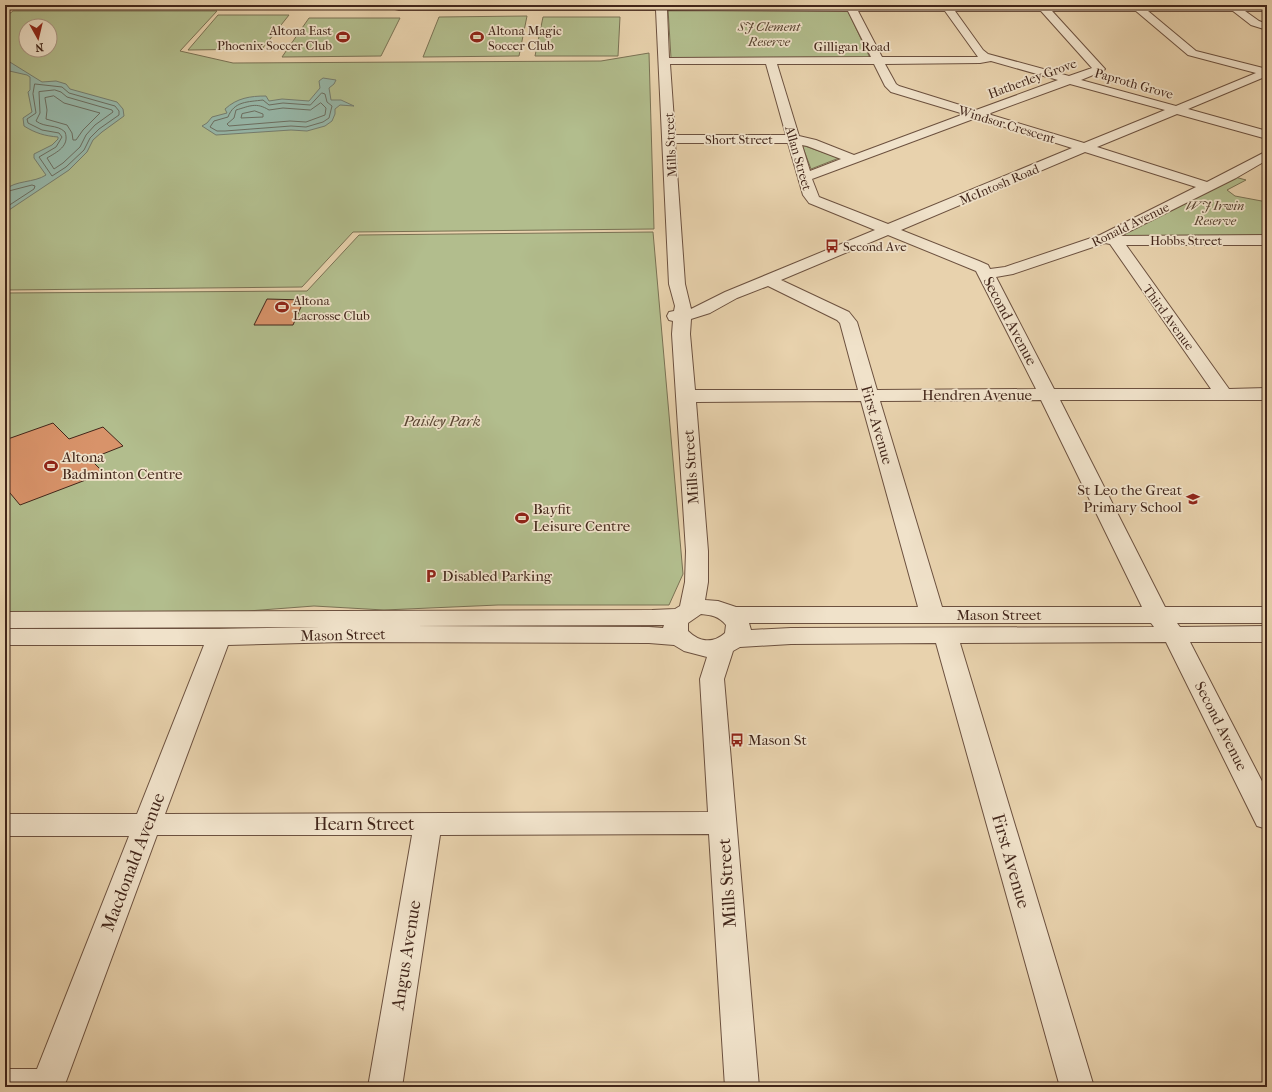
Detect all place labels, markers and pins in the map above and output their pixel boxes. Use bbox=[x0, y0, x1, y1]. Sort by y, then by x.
place label: Altona East Phoenix Soccer Club bbox=[217, 23, 332, 53]
place label: Altona Magic Soccer Club bbox=[487, 23, 562, 53]
sports icon: Altona East Phoenix Soccer Club bbox=[335, 29, 351, 45]
sports icon: Altona Magic Soccer Club bbox=[469, 29, 485, 45]
bus stop icon: Second Ave bbox=[824, 238, 840, 254]
place label: Second Ave bbox=[843, 239, 907, 254]
place label: Altona Lacrosse Club bbox=[292, 293, 370, 323]
sports icon: Altona Lacrosse Club bbox=[274, 299, 290, 315]
place label: Altona Badminton Centre bbox=[61, 448, 183, 483]
sports icon: Altona Badminton Centre bbox=[43, 458, 59, 474]
place label: St Leo the Great Primary School bbox=[1077, 481, 1183, 516]
school or university icon: St Leo the Great Primary School bbox=[1185, 491, 1201, 507]
place label: Bayfit Leisure Centre bbox=[533, 500, 631, 535]
sports icon: Bayfit Leisure Centre bbox=[514, 510, 530, 526]
place label: Disabled Parking bbox=[442, 567, 553, 585]
parking icon: Disabled Parking bbox=[423, 568, 439, 584]
place label: Mason St bbox=[748, 731, 807, 749]
bus stop icon: Mason St bbox=[729, 732, 745, 748]

